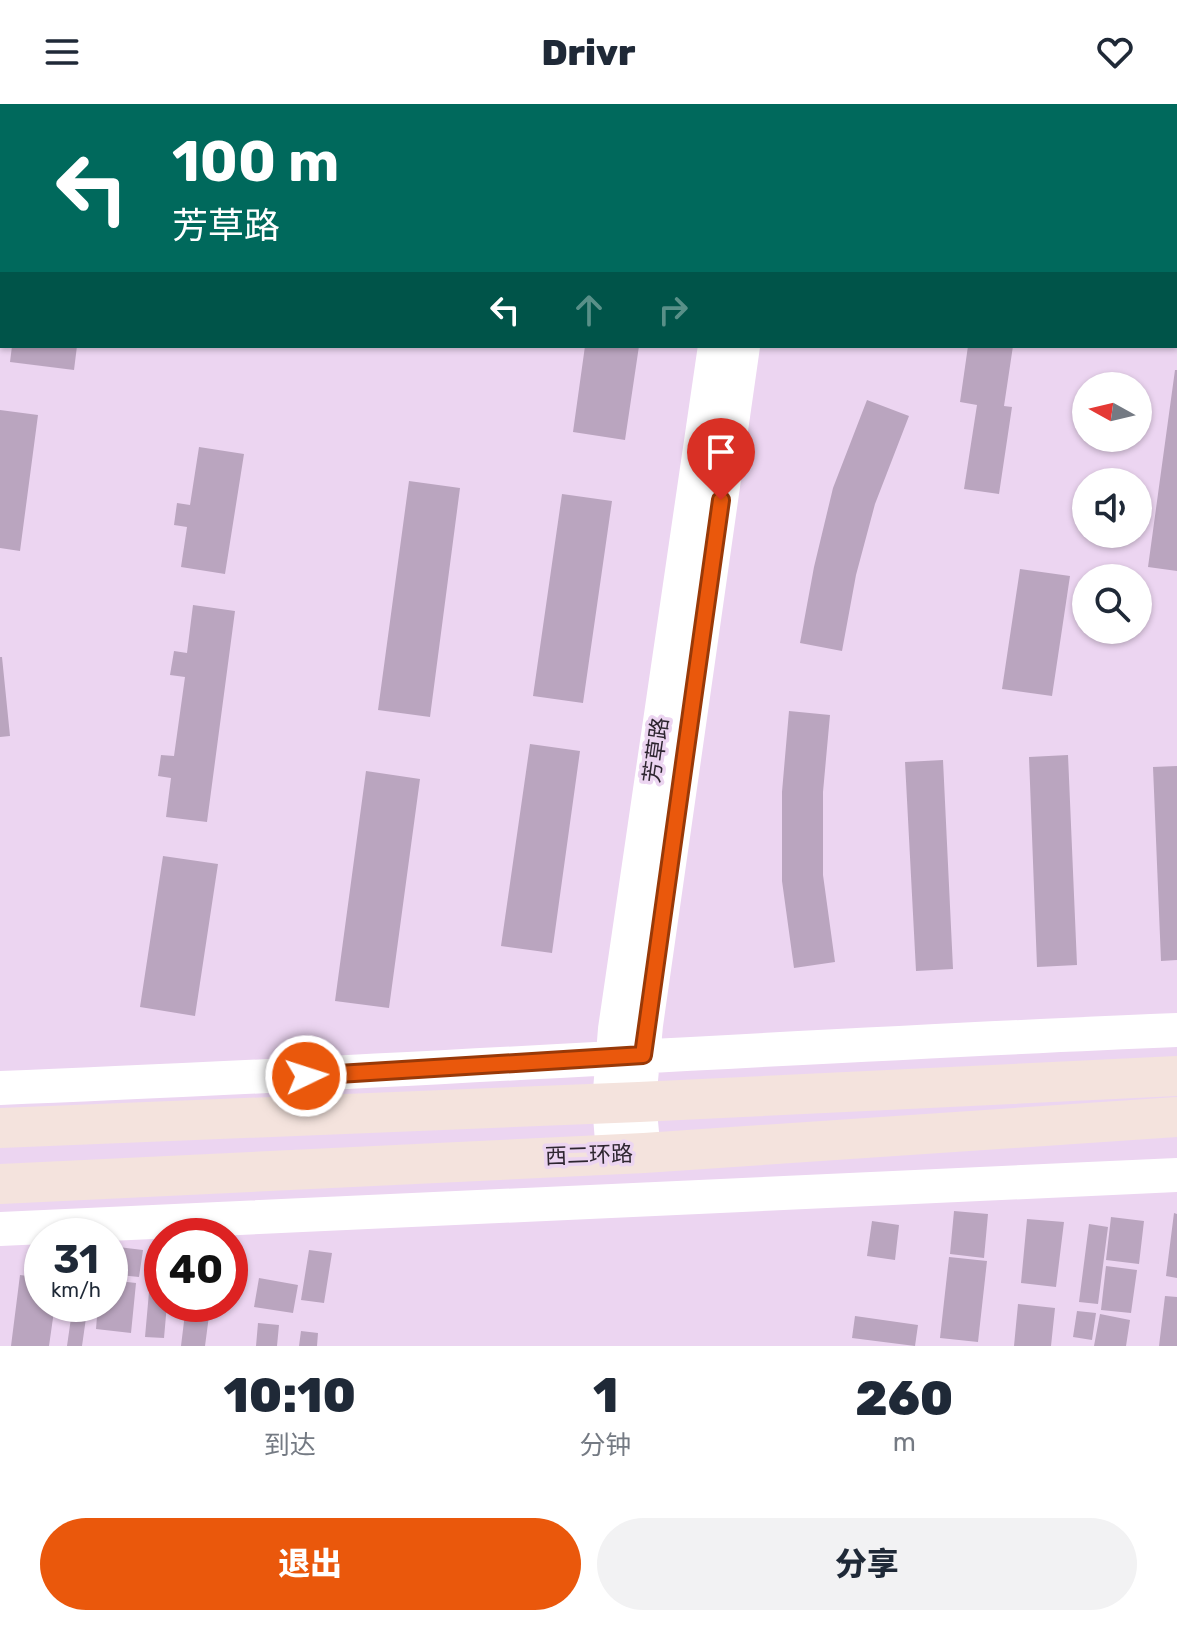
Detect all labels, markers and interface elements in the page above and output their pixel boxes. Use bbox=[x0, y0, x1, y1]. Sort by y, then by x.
icon: menu bbox=[40, 30, 84, 74]
icon: heart bbox=[1093, 30, 1137, 74]
text: Drivr bbox=[541, 31, 636, 74]
text: 100 m bbox=[172, 129, 339, 195]
icon: left bbox=[40, 136, 144, 240]
text: 芳草路 bbox=[172, 204, 280, 247]
icon: left bbox=[483, 288, 527, 332]
icon: ahead bbox=[567, 288, 611, 332]
icon: right bbox=[651, 288, 695, 332]
north arrow bbox=[1072, 372, 1152, 452]
map controls bbox=[1072, 372, 1152, 644]
pin bbox=[687, 418, 755, 500]
icon: arrive bbox=[699, 430, 743, 474]
button: sound bbox=[1072, 468, 1152, 548]
button: search bbox=[1072, 564, 1152, 644]
street label: 芳草路 bbox=[638, 715, 674, 785]
position arrow bbox=[264, 1034, 348, 1118]
street label: 西二环路 bbox=[545, 1140, 633, 1170]
speed limit sign: 40 bbox=[144, 1218, 248, 1322]
text: 31 bbox=[53, 1236, 99, 1283]
text: km/h bbox=[51, 1278, 101, 1302]
text: 10:10 bbox=[224, 1367, 356, 1424]
text: 1 bbox=[593, 1367, 618, 1424]
text: 260 bbox=[855, 1370, 953, 1427]
text: m bbox=[893, 1427, 916, 1458]
text: 到达 bbox=[264, 1430, 316, 1461]
text: 分钟 bbox=[580, 1430, 632, 1461]
button: 退出 bbox=[40, 1518, 581, 1610]
button: 分享 bbox=[597, 1518, 1137, 1610]

